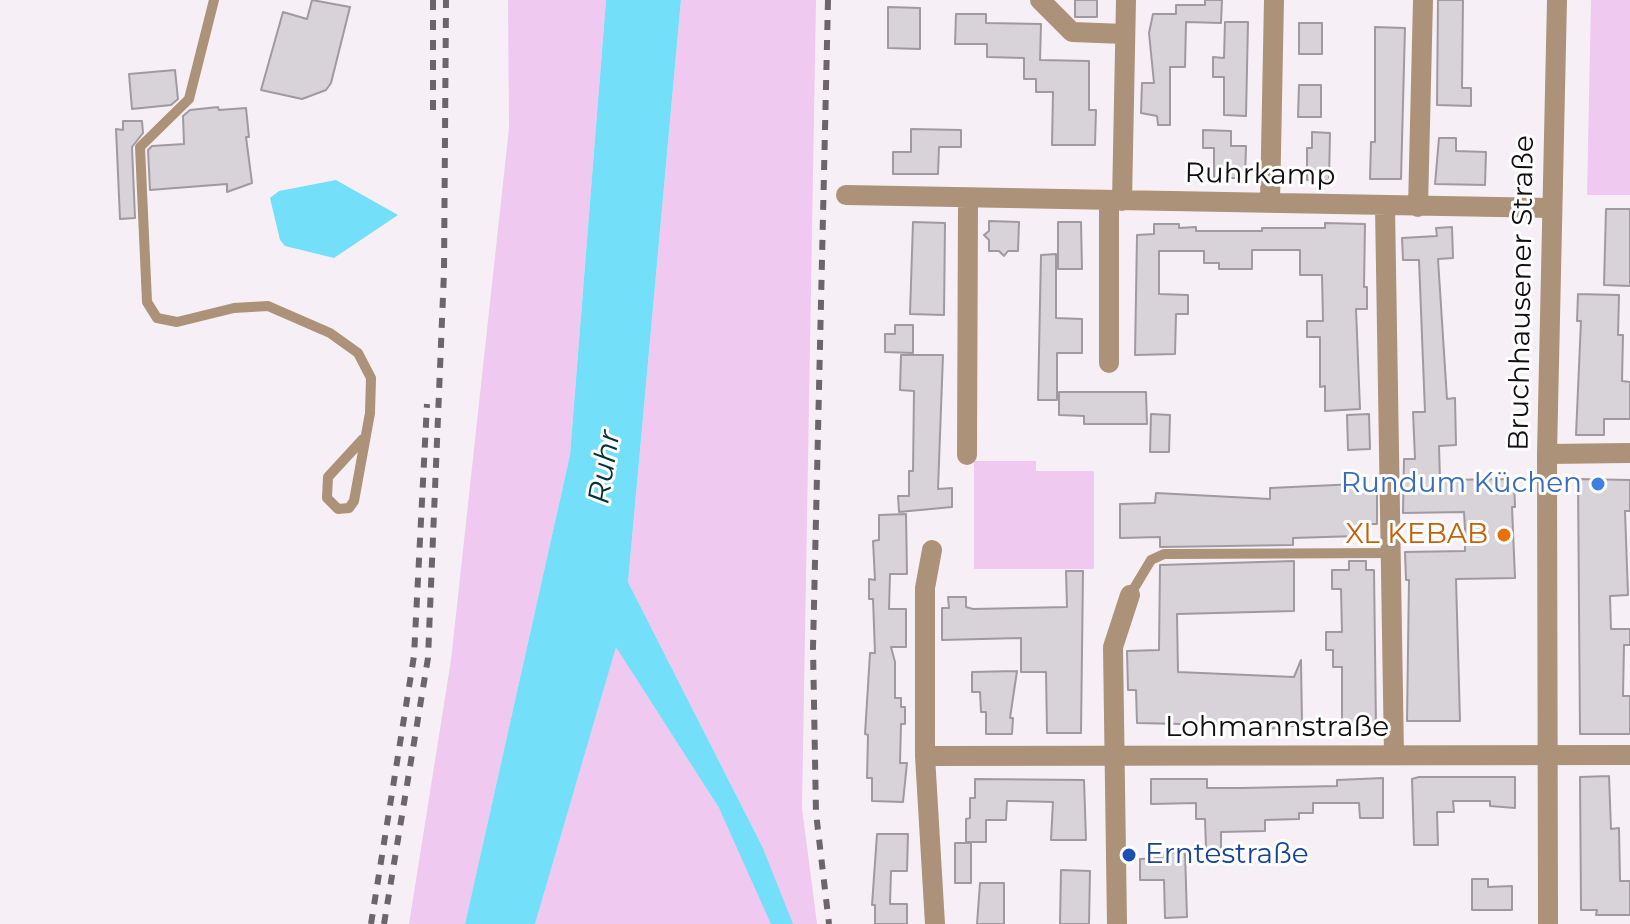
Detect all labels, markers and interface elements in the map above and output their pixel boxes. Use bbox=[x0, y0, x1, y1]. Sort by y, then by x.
street label: Bruchhausener Straße bbox=[1502, 135, 1542, 451]
street label: Ruhrkamp bbox=[1184, 157, 1336, 193]
water label: Ruhr bbox=[581, 428, 629, 506]
place label: Rundum Küchen bbox=[1341, 467, 1582, 501]
marker: Rundum Küchen bbox=[1589, 475, 1607, 493]
place label: XL KEBAB bbox=[1346, 518, 1488, 552]
marker: XL KEBAB bbox=[1495, 526, 1513, 544]
street label: Lohmannstraße bbox=[1165, 711, 1389, 745]
place label: Erntestraße bbox=[1145, 838, 1309, 872]
marker: Erntestraße bbox=[1120, 846, 1138, 864]

